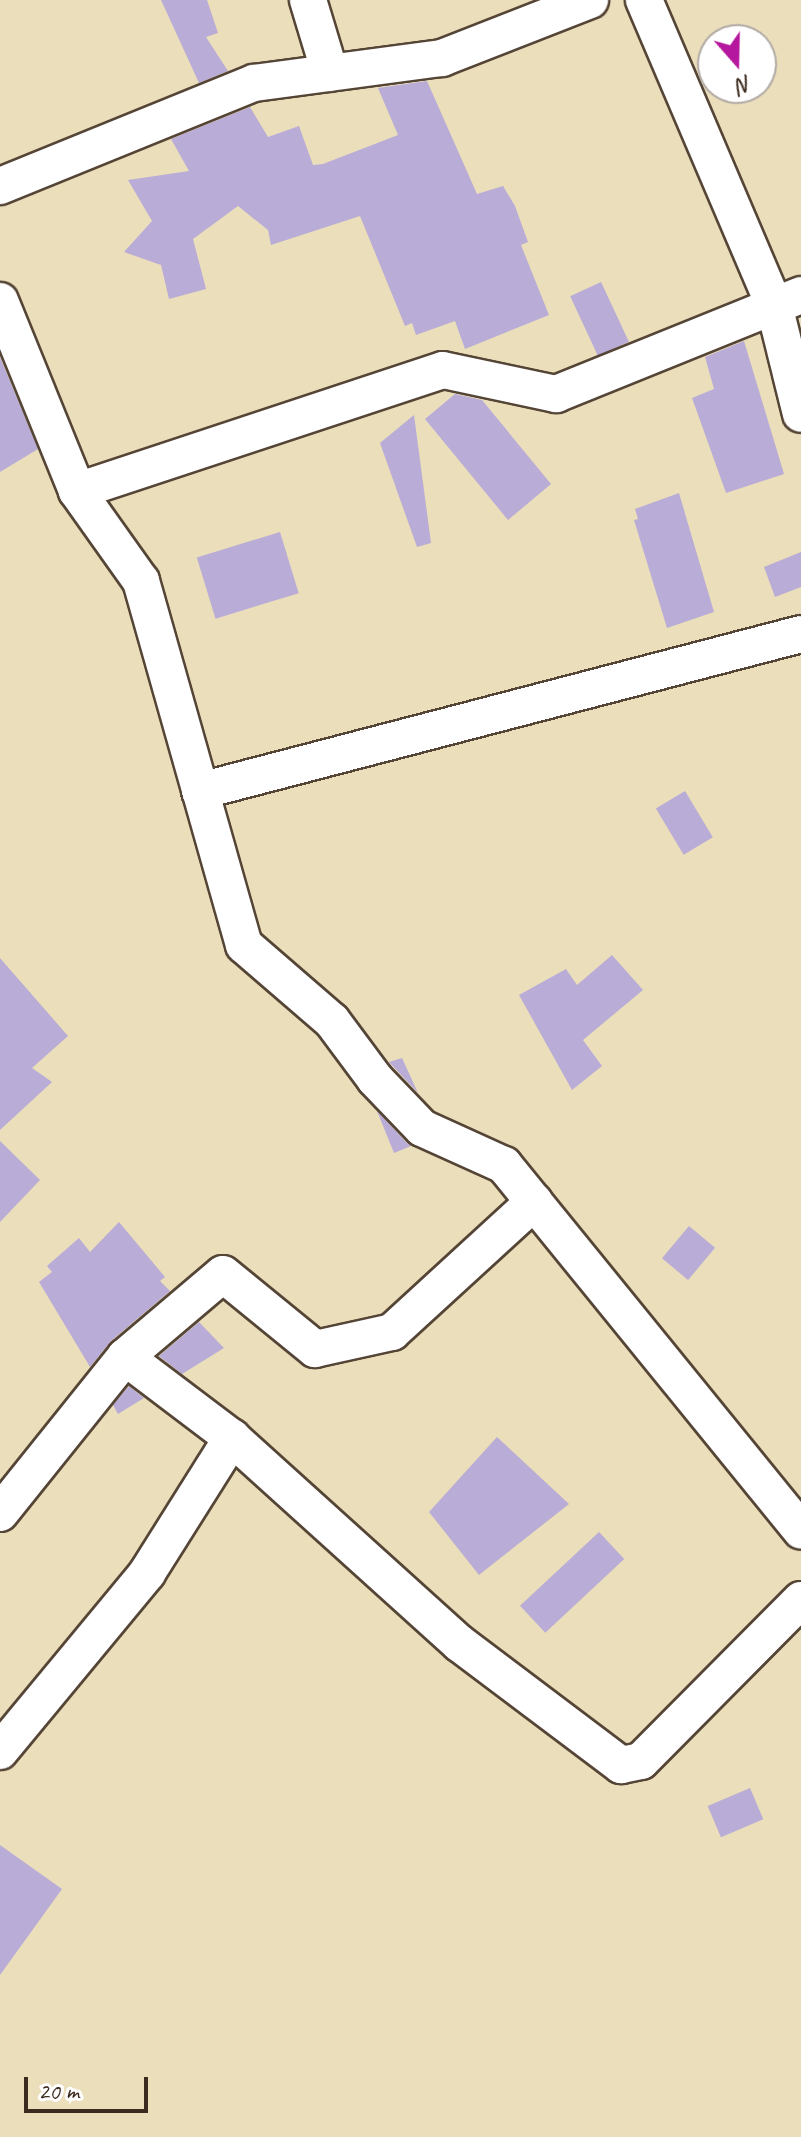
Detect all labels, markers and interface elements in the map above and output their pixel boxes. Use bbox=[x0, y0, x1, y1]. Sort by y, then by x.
north arrow bbox=[697, 24, 777, 104]
text: N bbox=[733, 69, 756, 100]
scale bar bbox=[28, 2061, 152, 2111]
text: 20 m bbox=[38, 2076, 79, 2106]

